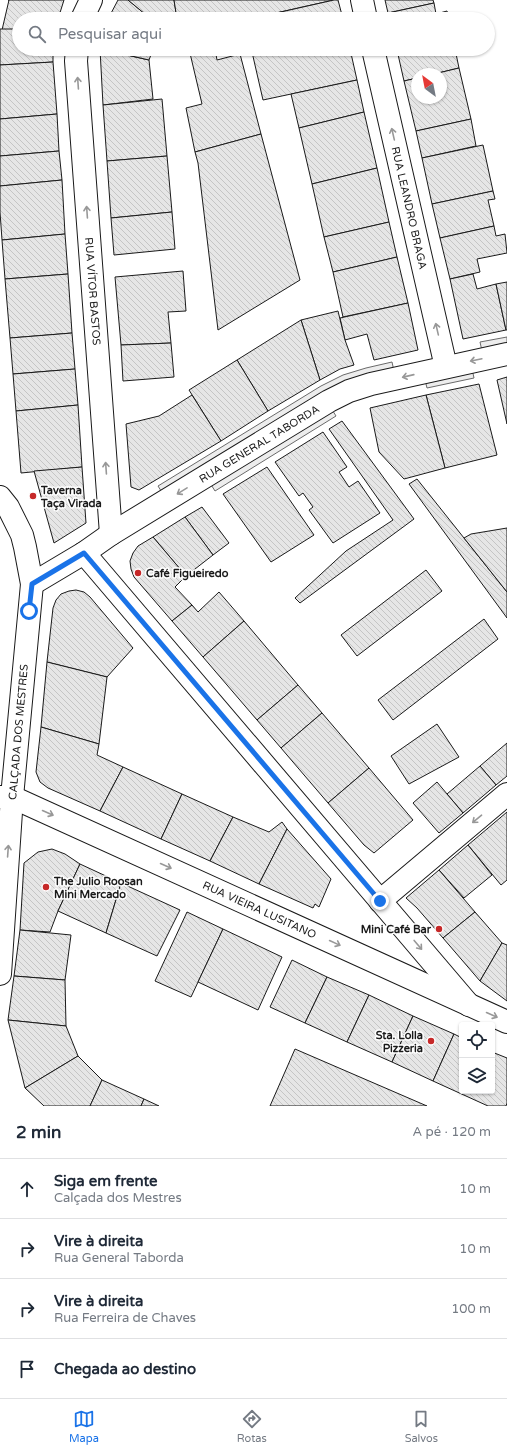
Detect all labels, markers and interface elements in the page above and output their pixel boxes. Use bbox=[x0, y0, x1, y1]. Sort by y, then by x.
search box bbox=[12, 12, 495, 56]
icon: search bbox=[26, 23, 48, 45]
text: Pesquisar aqui bbox=[58, 25, 162, 43]
north arrow bbox=[411, 68, 447, 104]
one-way arrow bbox=[74, 77, 81, 90]
one-way arrow bbox=[388, 128, 396, 141]
street label: RUA LEANDRO BRAGA bbox=[389, 145, 429, 271]
one-way arrow bbox=[84, 206, 91, 219]
street label: RUA VÍTOR BASTOS bbox=[82, 237, 103, 346]
one-way arrow bbox=[433, 323, 441, 336]
one-way arrow bbox=[470, 357, 483, 365]
one-way arrow bbox=[402, 372, 415, 380]
street label: RUA GENERAL TABORDA bbox=[197, 402, 322, 486]
one-way arrow bbox=[102, 462, 109, 475]
place label: Taverna Taça Virada bbox=[40, 484, 102, 511]
one-way arrow bbox=[176, 487, 187, 496]
marker: Taverna Taça Virada bbox=[28, 491, 38, 501]
place label: Café Figueiredo bbox=[146, 567, 229, 581]
marker: Café Figueiredo bbox=[133, 568, 143, 578]
route start bbox=[20, 602, 38, 620]
street label: CALÇADA DOS MESTRES bbox=[6, 663, 31, 801]
one-way arrow bbox=[41, 810, 53, 817]
one-way arrow bbox=[472, 815, 483, 824]
one-way arrow bbox=[5, 845, 12, 858]
one-way arrow bbox=[160, 863, 172, 871]
place label: The Julio Roosan Mini Mercado bbox=[53, 875, 143, 901]
street label: RUA VIEIRA LUSITANO bbox=[201, 879, 318, 941]
marker: The Julio Roosan Mini Mercado bbox=[41, 882, 51, 892]
route end bbox=[371, 892, 389, 910]
place label: Mini Café Bar bbox=[361, 923, 432, 936]
marker: Mini Café Bar bbox=[434, 924, 444, 934]
one-way arrow bbox=[329, 940, 341, 947]
one-way arrow bbox=[413, 940, 422, 950]
one-way arrow bbox=[485, 1012, 497, 1019]
map controls bbox=[459, 1022, 495, 1094]
button: locate bbox=[459, 1022, 495, 1058]
place label: Sta. Lolla Pizzeria bbox=[376, 1029, 423, 1055]
marker: Sta. Lolla Pizzeria bbox=[426, 1036, 436, 1046]
button: layers bbox=[459, 1058, 495, 1094]
text: 2 min bbox=[16, 1122, 61, 1143]
text: A pé · 120 m bbox=[412, 1124, 491, 1140]
text: Siga em frente bbox=[54, 1172, 158, 1190]
icon: ahead bbox=[16, 1178, 38, 1200]
text: 10 m bbox=[459, 1181, 491, 1197]
text: Calçada dos Mestres bbox=[54, 1190, 182, 1206]
text: Vire à direita bbox=[54, 1232, 143, 1250]
icon: right bbox=[16, 1238, 38, 1260]
text: 10 m bbox=[459, 1241, 491, 1257]
text: Rua General Taborda bbox=[54, 1250, 184, 1266]
text: Vire à direita bbox=[54, 1292, 143, 1310]
icon: right bbox=[16, 1298, 38, 1320]
text: 100 m bbox=[451, 1301, 491, 1317]
text: Rua Ferreira de Chaves bbox=[54, 1310, 196, 1326]
icon: arrive bbox=[16, 1358, 38, 1380]
text: Chegada ao destino bbox=[54, 1360, 196, 1378]
tab: Mapa bbox=[69, 1408, 99, 1445]
tab: Rotas bbox=[237, 1408, 267, 1445]
tab: Salvos bbox=[405, 1408, 438, 1445]

